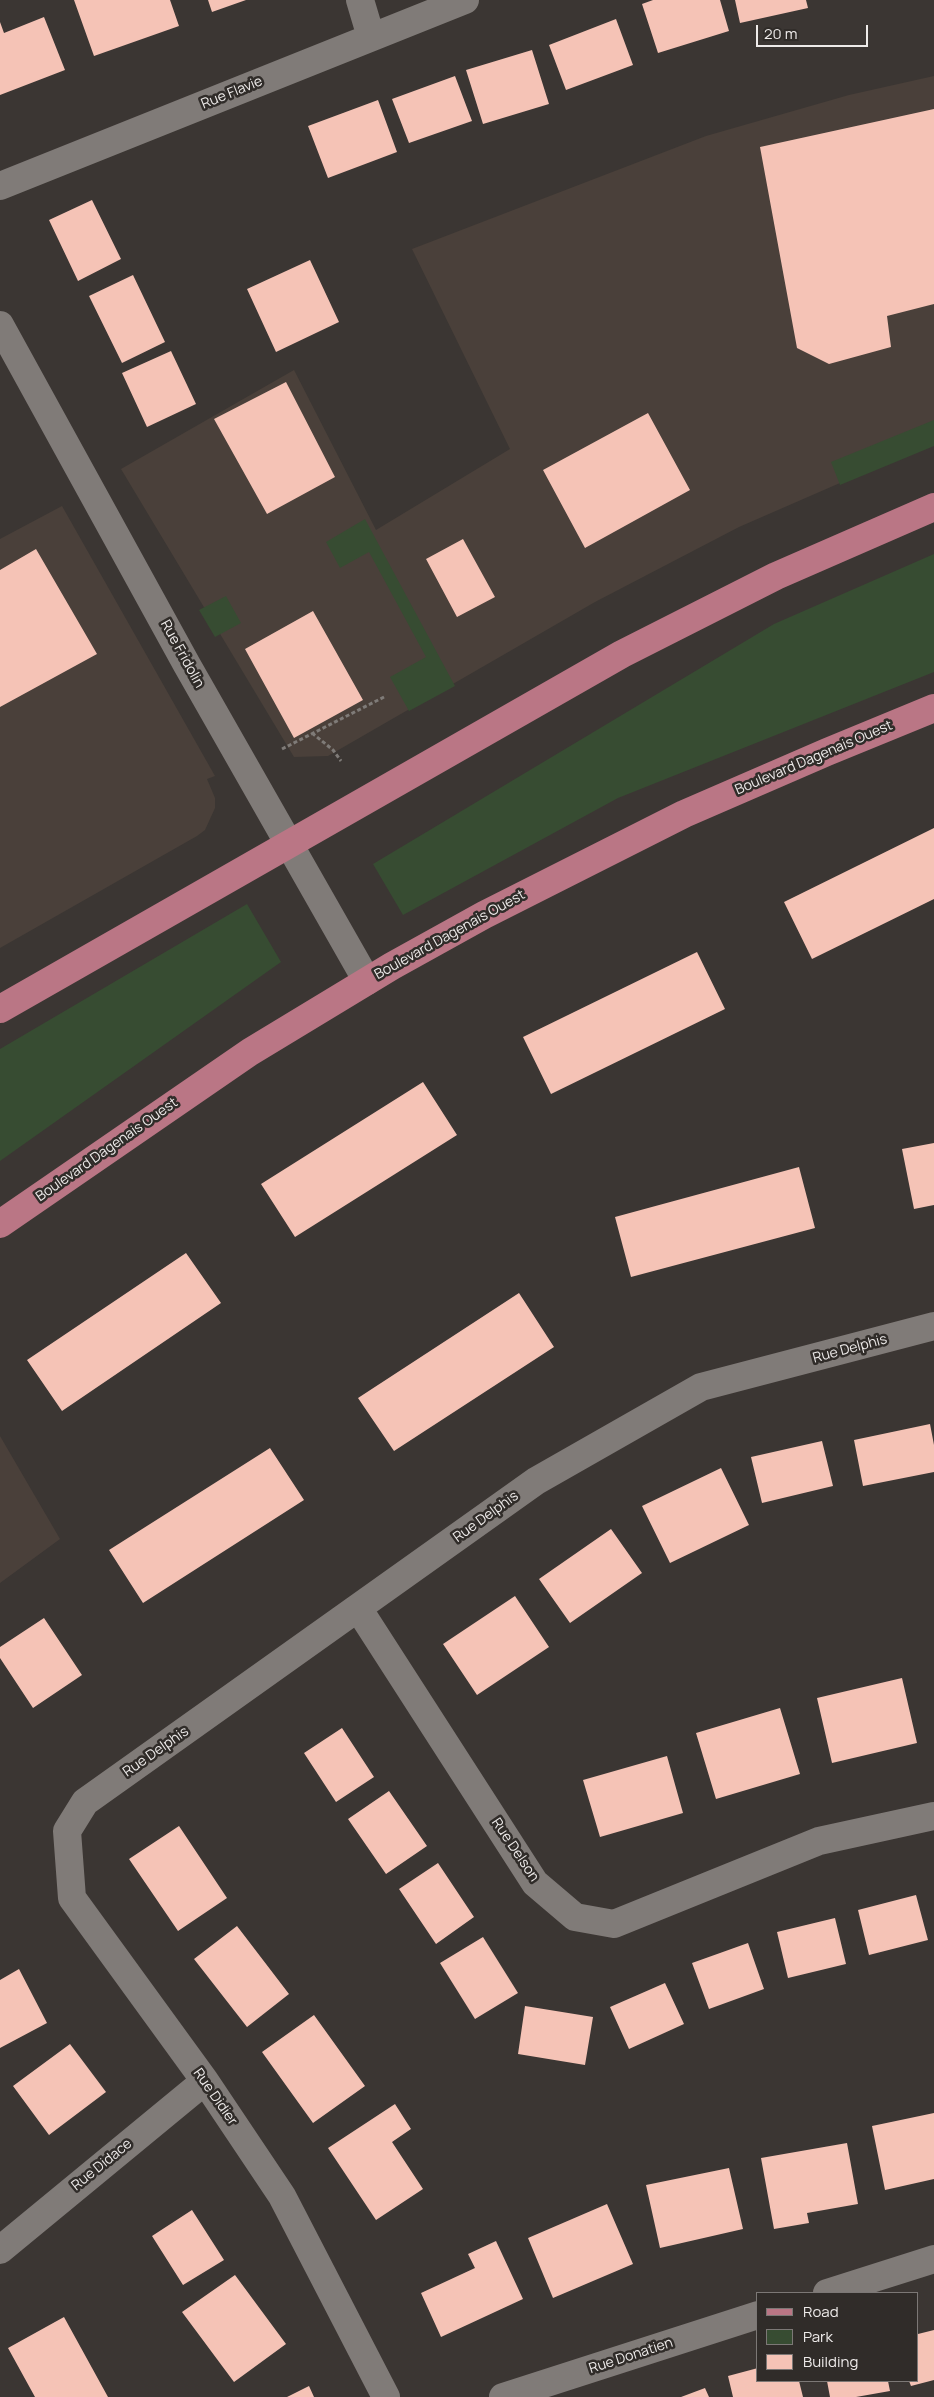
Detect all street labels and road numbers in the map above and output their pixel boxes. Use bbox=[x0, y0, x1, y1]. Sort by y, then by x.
street label: Rue Flavie bbox=[199, 73, 265, 113]
street label: Rue Fridolin bbox=[156, 617, 208, 691]
street label: Boulevard Dagenais Ouest bbox=[733, 717, 895, 799]
street label: Boulevard Dagenais Ouest bbox=[372, 887, 528, 983]
street label: Boulevard Dagenais Ouest bbox=[33, 1095, 181, 1205]
street label: Rue Delphis bbox=[811, 1331, 889, 1367]
street label: Rue Delphis bbox=[450, 1488, 522, 1546]
street label: Rue Delphis bbox=[120, 1723, 192, 1781]
street label: Rue Delson bbox=[488, 1815, 542, 1885]
street label: Rue Didier bbox=[189, 2065, 241, 2129]
street label: Rue Didace bbox=[69, 2136, 135, 2194]
street label: Rue Donatien bbox=[587, 2335, 675, 2377]

